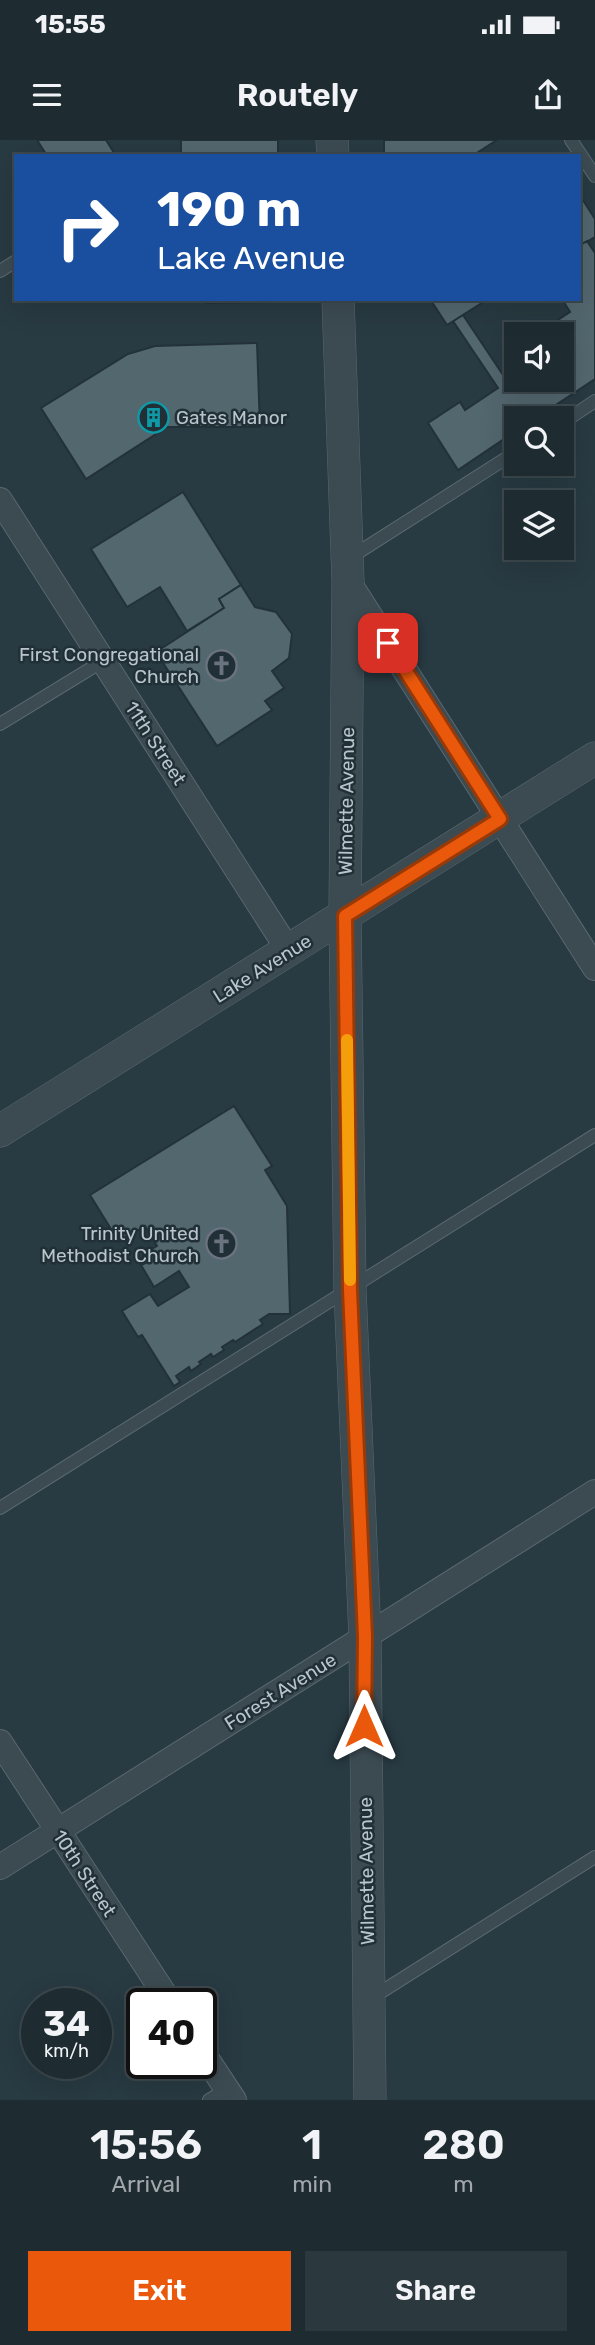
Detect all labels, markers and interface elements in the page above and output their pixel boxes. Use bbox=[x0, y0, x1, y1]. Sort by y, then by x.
text: 15:55 bbox=[35, 9, 106, 40]
icon: menu bbox=[28, 76, 66, 114]
text: Routely bbox=[237, 76, 358, 114]
icon: share bbox=[529, 76, 567, 114]
text: 190 m bbox=[157, 180, 301, 238]
icon: right bbox=[42, 182, 133, 273]
text: Lake Avenue bbox=[157, 239, 345, 277]
map controls bbox=[504, 322, 574, 560]
button: sound bbox=[504, 322, 574, 392]
building icon: Gates Manor bbox=[136, 400, 170, 434]
place label: Gates Manor bbox=[176, 406, 288, 429]
button: search bbox=[504, 406, 574, 476]
button: layers bbox=[504, 490, 574, 560]
pin bbox=[358, 613, 418, 673]
icon: arrive bbox=[369, 624, 407, 662]
place label: First Congregational Church bbox=[19, 643, 199, 688]
church icon: First Congregational Church bbox=[205, 648, 239, 682]
street label: 11th Street bbox=[120, 697, 191, 790]
street label: Wilmette Avenue bbox=[334, 727, 359, 875]
street label: Lake Avenue bbox=[209, 929, 316, 1008]
place label: Trinity United Methodist Church bbox=[41, 1222, 199, 1267]
church icon: Trinity United Methodist Church bbox=[205, 1227, 239, 1261]
street label: Forest Avenue bbox=[220, 1648, 340, 1735]
position arrow bbox=[327, 1689, 401, 1763]
street label: Wilmette Avenue bbox=[354, 1797, 379, 1945]
street label: 10th Street bbox=[48, 1826, 121, 1921]
speed limit sign: 40 bbox=[126, 1988, 217, 2079]
text: 34 bbox=[43, 2003, 90, 2045]
text: km/h bbox=[44, 2040, 89, 2062]
text: 15:56 bbox=[90, 2120, 202, 2170]
text: 1 bbox=[302, 2120, 322, 2170]
text: 280 bbox=[422, 2120, 505, 2170]
text: Arrival bbox=[112, 2170, 181, 2198]
text: min bbox=[292, 2170, 332, 2198]
text: m bbox=[453, 2170, 474, 2198]
button: Exit bbox=[28, 2251, 291, 2331]
button: Share bbox=[305, 2251, 567, 2331]

